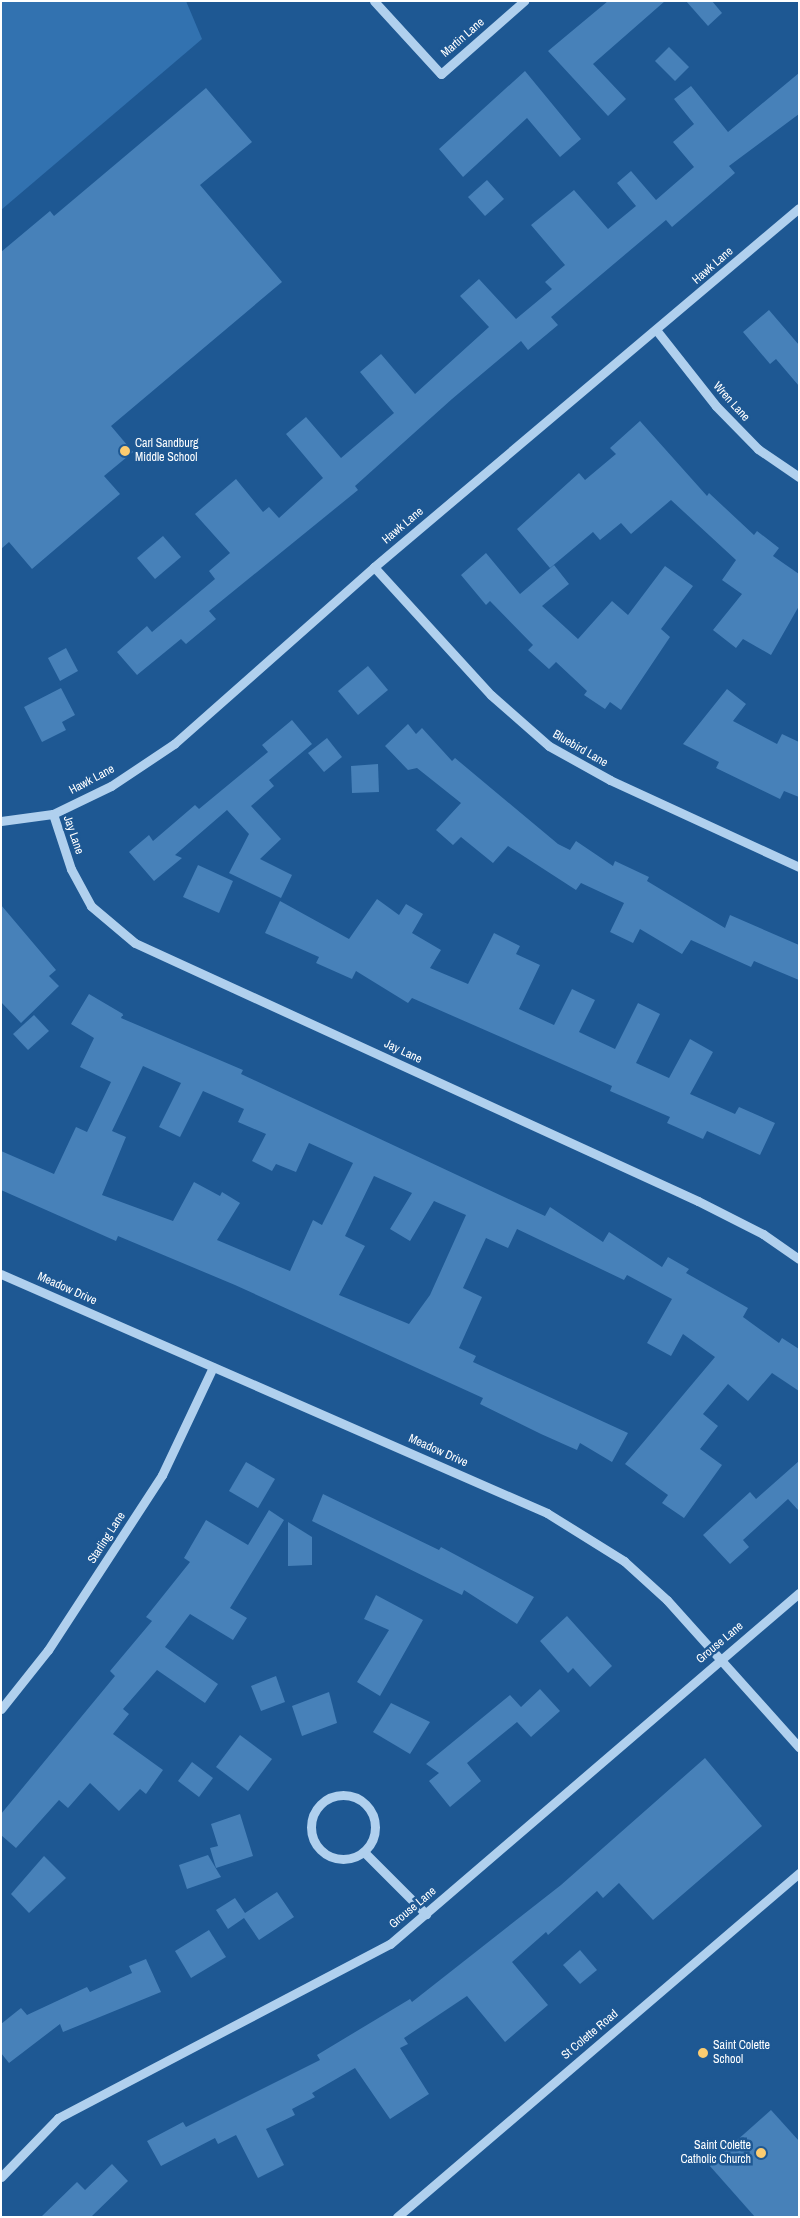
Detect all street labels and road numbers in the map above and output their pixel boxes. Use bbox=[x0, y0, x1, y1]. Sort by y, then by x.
street label: Martin Lane bbox=[438, 15, 488, 61]
street label: Hawk Lane bbox=[690, 244, 736, 288]
street label: Wren Lane bbox=[710, 379, 752, 425]
street label: Hawk Lane bbox=[380, 505, 426, 547]
street label: Bluebird Lane bbox=[550, 727, 610, 771]
street label: Hawk Lane bbox=[67, 762, 117, 798]
street label: Jay Lane bbox=[60, 814, 86, 856]
street label: Jay Lane bbox=[382, 1037, 424, 1067]
street label: Meadow Drive bbox=[35, 1270, 99, 1308]
street label: Meadow Drive bbox=[406, 1432, 470, 1470]
street label: Starling Lane bbox=[85, 1510, 129, 1566]
street label: Grouse Lane bbox=[694, 1619, 746, 1667]
street label: Grouse Lane bbox=[387, 1884, 439, 1932]
street label: St Colette Road bbox=[559, 2007, 621, 2063]

